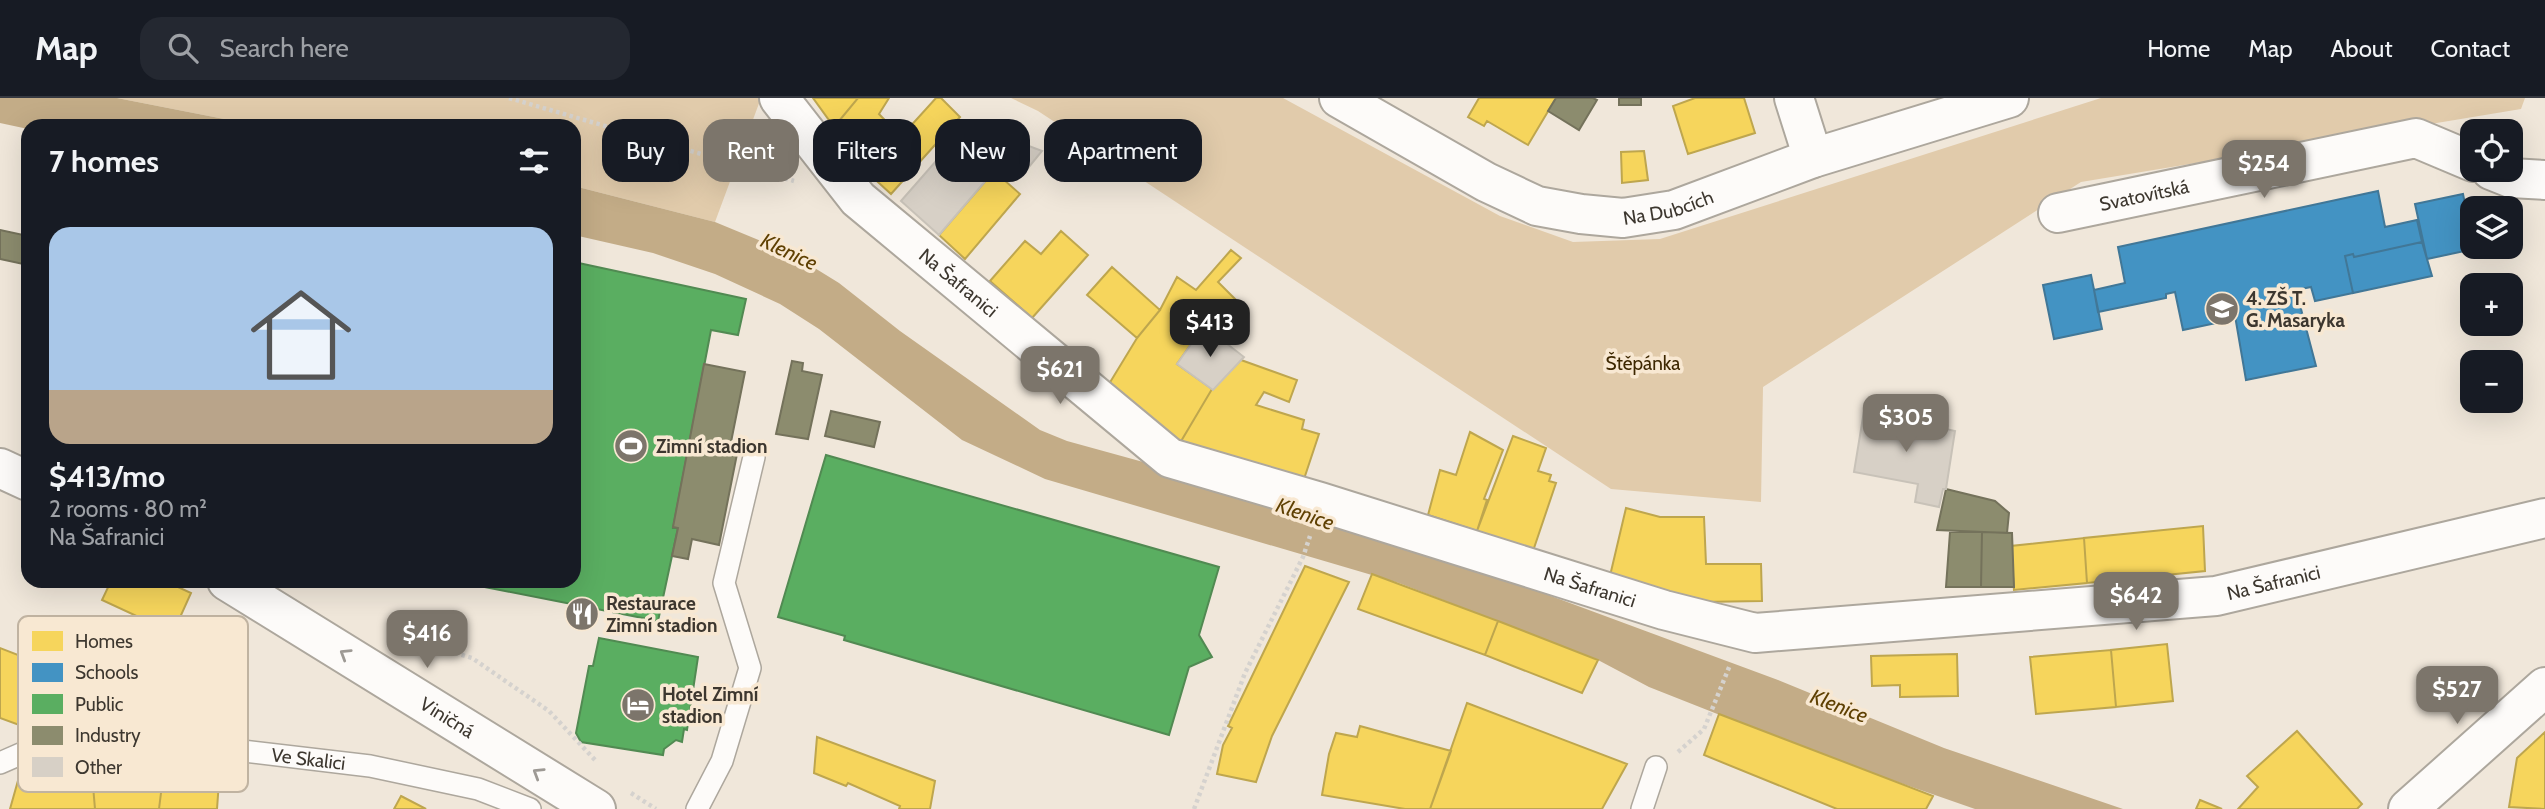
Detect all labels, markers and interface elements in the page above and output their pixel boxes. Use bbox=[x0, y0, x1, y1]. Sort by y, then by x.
search box bbox=[140, 17, 630, 80]
text: Map bbox=[35, 28, 98, 68]
icon: search bbox=[164, 29, 202, 67]
text: Search here bbox=[220, 32, 349, 64]
text: Home bbox=[2147, 34, 2210, 63]
text: Map bbox=[2248, 34, 2293, 63]
text: About bbox=[2331, 34, 2393, 63]
text: Contact bbox=[2431, 34, 2510, 63]
chip: Buy bbox=[602, 119, 689, 182]
chip: Rent bbox=[703, 119, 799, 182]
chip: Filters bbox=[813, 119, 921, 182]
chip: New bbox=[935, 119, 1030, 182]
chip: Apartment bbox=[1044, 119, 1202, 182]
map controls bbox=[2460, 119, 2523, 413]
button: locate bbox=[2460, 119, 2523, 182]
pin: $254 bbox=[2223, 140, 2305, 200]
icon: filters bbox=[515, 142, 553, 180]
text: 7 homes bbox=[49, 143, 159, 180]
text: $254 bbox=[2238, 149, 2290, 177]
street label: Svatovítská bbox=[2097, 175, 2191, 216]
street label: Na Dubcích bbox=[1621, 185, 1717, 230]
button: layers bbox=[2460, 196, 2523, 259]
water label: Klenice bbox=[757, 228, 822, 276]
street label: Na Šafranici bbox=[914, 244, 1002, 322]
icon: home bbox=[238, 272, 364, 398]
button: + bbox=[2460, 273, 2523, 336]
place label: 4. ZŠ T. G. Masaryka bbox=[2246, 286, 2345, 332]
school or university icon: 4. ZŠ T. G. Masaryka bbox=[2203, 290, 2241, 328]
pin: $413 bbox=[1169, 300, 1251, 359]
text: $413 bbox=[1186, 308, 1234, 336]
pin: $621 bbox=[1019, 346, 1101, 406]
button: − bbox=[2460, 350, 2523, 413]
park label: Štěpánka bbox=[1606, 351, 1680, 375]
text: $621 bbox=[1037, 355, 1083, 383]
pin: $305 bbox=[1865, 394, 1947, 454]
text: $305 bbox=[1879, 403, 1933, 431]
sports icon: Zimní stadion bbox=[612, 427, 650, 465]
place label: Zimní stadion bbox=[656, 435, 767, 458]
text: $413/mo bbox=[49, 458, 165, 495]
water label: Klenice bbox=[1273, 492, 1338, 535]
text: 2 rooms · 80 m² bbox=[49, 495, 207, 523]
text: Na Šafranici bbox=[49, 523, 164, 551]
street label: Na Šafranici bbox=[2225, 561, 2323, 605]
street label: Na Šafranici bbox=[1541, 562, 1639, 612]
pin: $642 bbox=[2095, 573, 2177, 632]
text: $642 bbox=[2110, 581, 2162, 609]
place label: Restaurace Zimní stadion bbox=[606, 592, 717, 637]
restaurant icon: Restaurace Zimní stadion bbox=[563, 595, 601, 633]
pin: $416 bbox=[386, 610, 468, 670]
legend bbox=[18, 616, 248, 792]
text: $416 bbox=[403, 619, 451, 647]
text: Homes bbox=[75, 630, 133, 653]
one-way arrow bbox=[339, 649, 352, 662]
text: Schools bbox=[75, 661, 138, 684]
pin: $527 bbox=[2416, 666, 2498, 726]
text: $527 bbox=[2432, 675, 2482, 703]
place label: Hotel Zimní stadion bbox=[662, 683, 759, 728]
water label: Klenice bbox=[1807, 683, 1872, 728]
hotel icon: Hotel Zimní stadion bbox=[619, 686, 657, 724]
street label: Viničná bbox=[416, 692, 478, 743]
text: Public bbox=[75, 693, 124, 716]
text: Industry bbox=[75, 724, 141, 747]
street label: Ve Skalici bbox=[270, 743, 347, 775]
text: Other bbox=[75, 756, 122, 779]
one-way arrow bbox=[533, 769, 546, 782]

